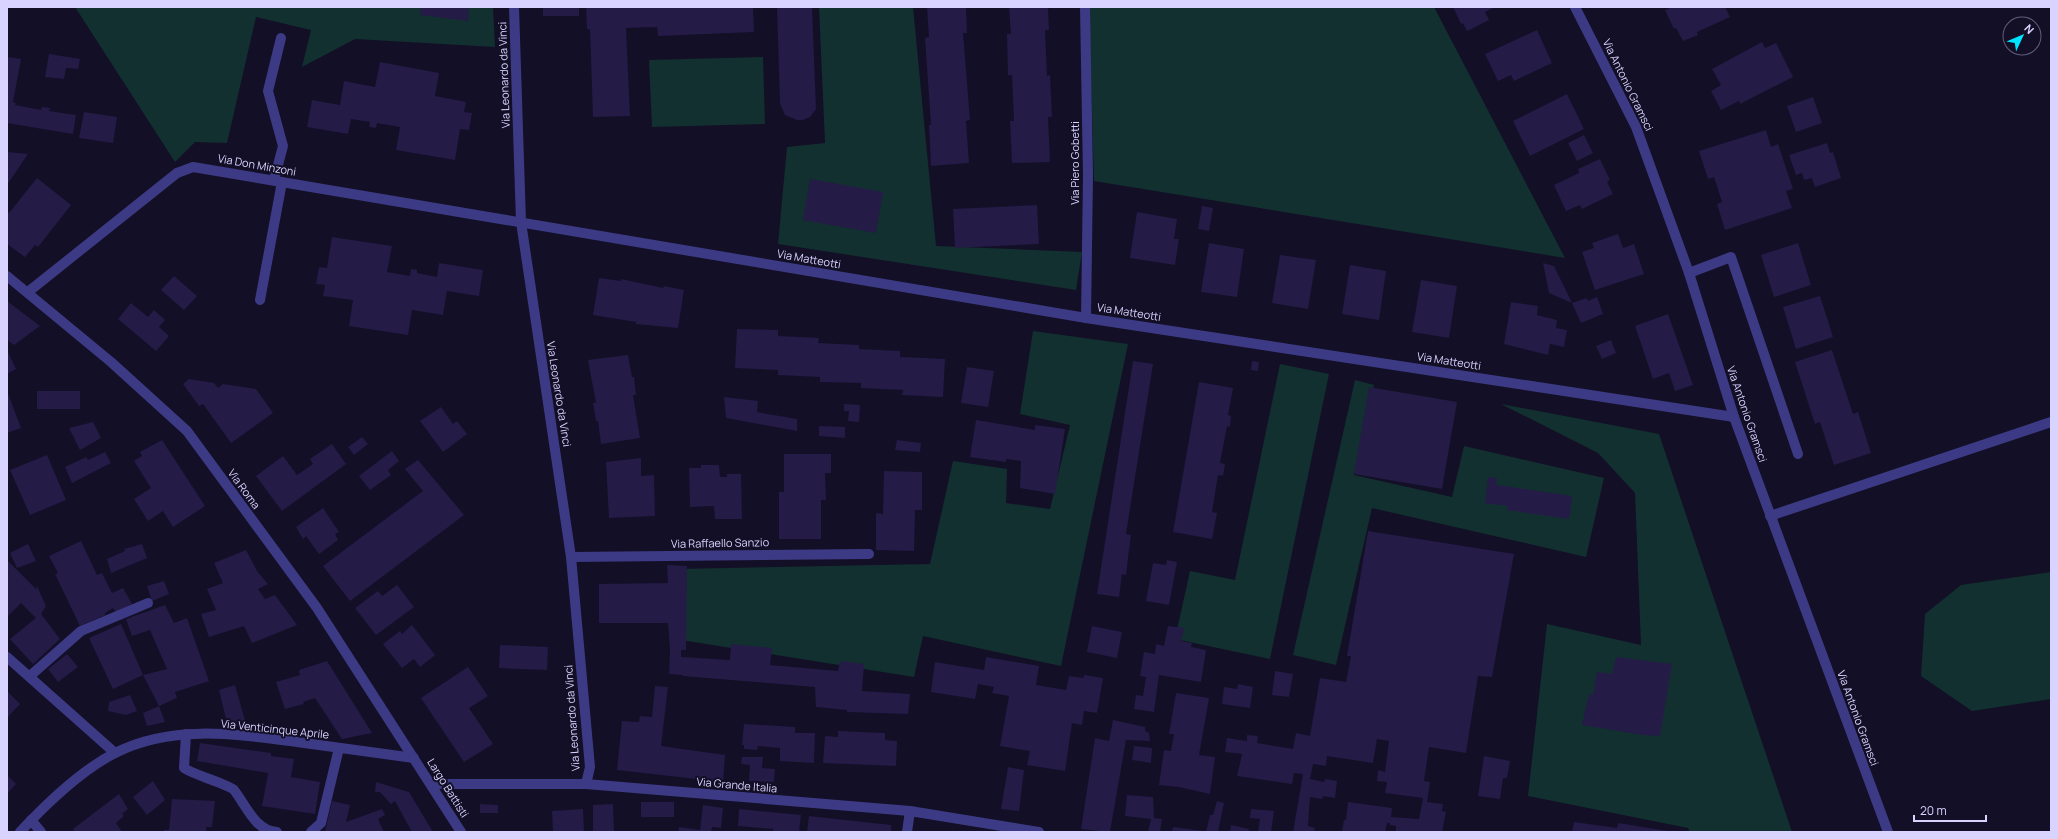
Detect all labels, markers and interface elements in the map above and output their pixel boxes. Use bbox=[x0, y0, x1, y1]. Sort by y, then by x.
north arrow bbox=[2002, 16, 2042, 56]
text: N bbox=[2021, 21, 2038, 37]
street label: Via Leonardo da Vinci bbox=[494, 22, 513, 128]
street label: Via Antonio Gramsci bbox=[1600, 36, 1657, 133]
street label: Via Piero Gobetti bbox=[1067, 121, 1082, 205]
street label: Via Don Minzoni bbox=[217, 150, 297, 179]
street label: Via Matteotti bbox=[776, 246, 842, 271]
street label: Via Matteotti bbox=[1096, 299, 1162, 324]
street label: Via Leonardo da Vinci bbox=[544, 340, 575, 448]
street label: Via Matteotti bbox=[1416, 348, 1482, 373]
street label: Via Antonio Gramsci bbox=[1724, 364, 1771, 464]
street label: Via Roma bbox=[225, 466, 264, 512]
street label: Via Raffaello Sanzio bbox=[671, 534, 770, 551]
street label: Via Leonardo da Vinci bbox=[560, 664, 583, 772]
street label: Via Antonio Gramsci bbox=[1834, 668, 1883, 768]
street label: Via Venticinque Aprile bbox=[220, 715, 330, 742]
street label: Largo Battisti bbox=[424, 755, 473, 820]
street label: Via Grande Italia bbox=[696, 774, 778, 795]
scale bar bbox=[1914, 797, 1986, 823]
text: 20 m bbox=[1920, 802, 1947, 819]

